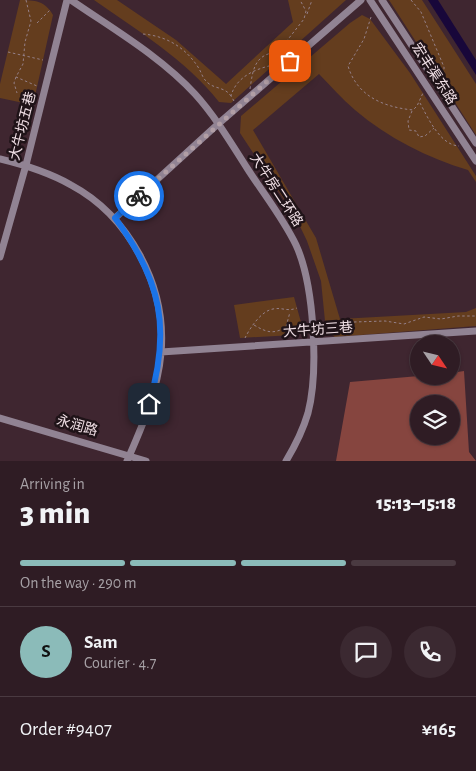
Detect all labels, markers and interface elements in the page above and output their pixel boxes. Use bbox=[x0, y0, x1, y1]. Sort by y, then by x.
pin bbox=[269, 40, 311, 82]
street label: 宏丰渠东路 bbox=[409, 40, 460, 107]
icon: bag bbox=[276, 47, 304, 75]
street label: 大牛坊五巷 bbox=[6, 90, 38, 162]
street label: 大牛房二环路 bbox=[247, 150, 306, 229]
courier bbox=[114, 171, 164, 221]
icon: bike bbox=[125, 182, 153, 210]
street label: 大牛坊三巷 bbox=[282, 319, 353, 339]
north arrow bbox=[410, 335, 460, 385]
map controls bbox=[410, 335, 460, 445]
pin bbox=[128, 383, 170, 425]
icon: home bbox=[135, 390, 163, 418]
button: layers bbox=[410, 395, 460, 445]
street label: 永润路 bbox=[55, 413, 99, 439]
text: Arriving in bbox=[20, 476, 85, 492]
text: 15:13–15:18 bbox=[376, 494, 456, 513]
text: 3 min bbox=[20, 497, 90, 529]
text: On the way · 290 m bbox=[20, 575, 137, 591]
button: chat bbox=[340, 626, 392, 678]
button: phone bbox=[404, 626, 456, 678]
text: Sam bbox=[84, 633, 118, 652]
text: S bbox=[41, 642, 51, 661]
text: Courier · 4.7 bbox=[84, 655, 156, 671]
text: Order #9407 bbox=[20, 720, 112, 739]
text: ¥165 bbox=[422, 720, 456, 739]

